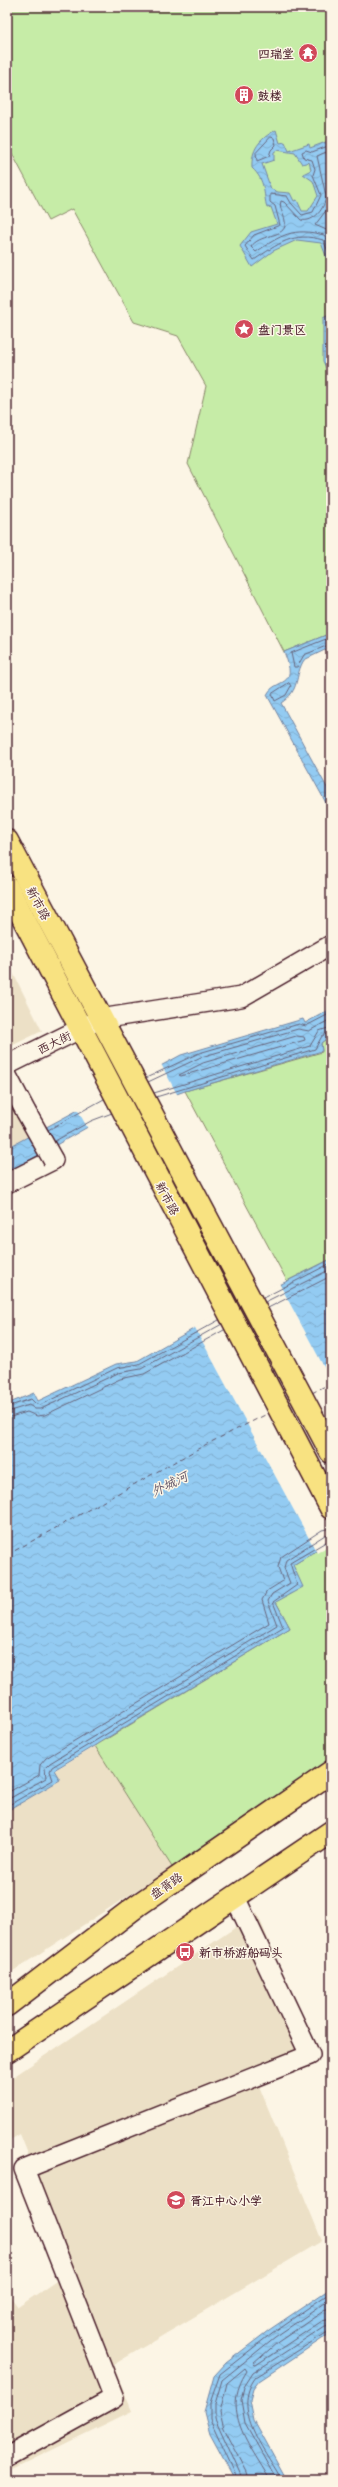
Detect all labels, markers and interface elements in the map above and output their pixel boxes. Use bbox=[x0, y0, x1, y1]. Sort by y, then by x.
temple icon: 四瑞堂 bbox=[297, 42, 319, 64]
place label: 四瑞堂 bbox=[258, 45, 294, 61]
building icon: 鼓楼 bbox=[233, 84, 255, 106]
place label: 鼓楼 bbox=[258, 87, 282, 103]
place icon: 盘门景区 bbox=[233, 318, 255, 340]
place label: 盘门景区 bbox=[258, 321, 306, 337]
street label: 新市路 bbox=[23, 883, 55, 923]
street label: 西大街 bbox=[34, 1027, 74, 1057]
street label: 新市路 bbox=[152, 1178, 184, 1218]
water label: 外城河 bbox=[148, 1466, 192, 1499]
street label: 盘胥路 bbox=[147, 1868, 185, 1902]
bus stop icon: 新市桥游船码头 bbox=[174, 1941, 196, 1963]
place label: 新市桥游船码头 bbox=[199, 1944, 283, 1960]
school or university icon: 胥江中心小学 bbox=[165, 2189, 187, 2211]
place label: 胥江中心小学 bbox=[190, 2192, 262, 2208]

